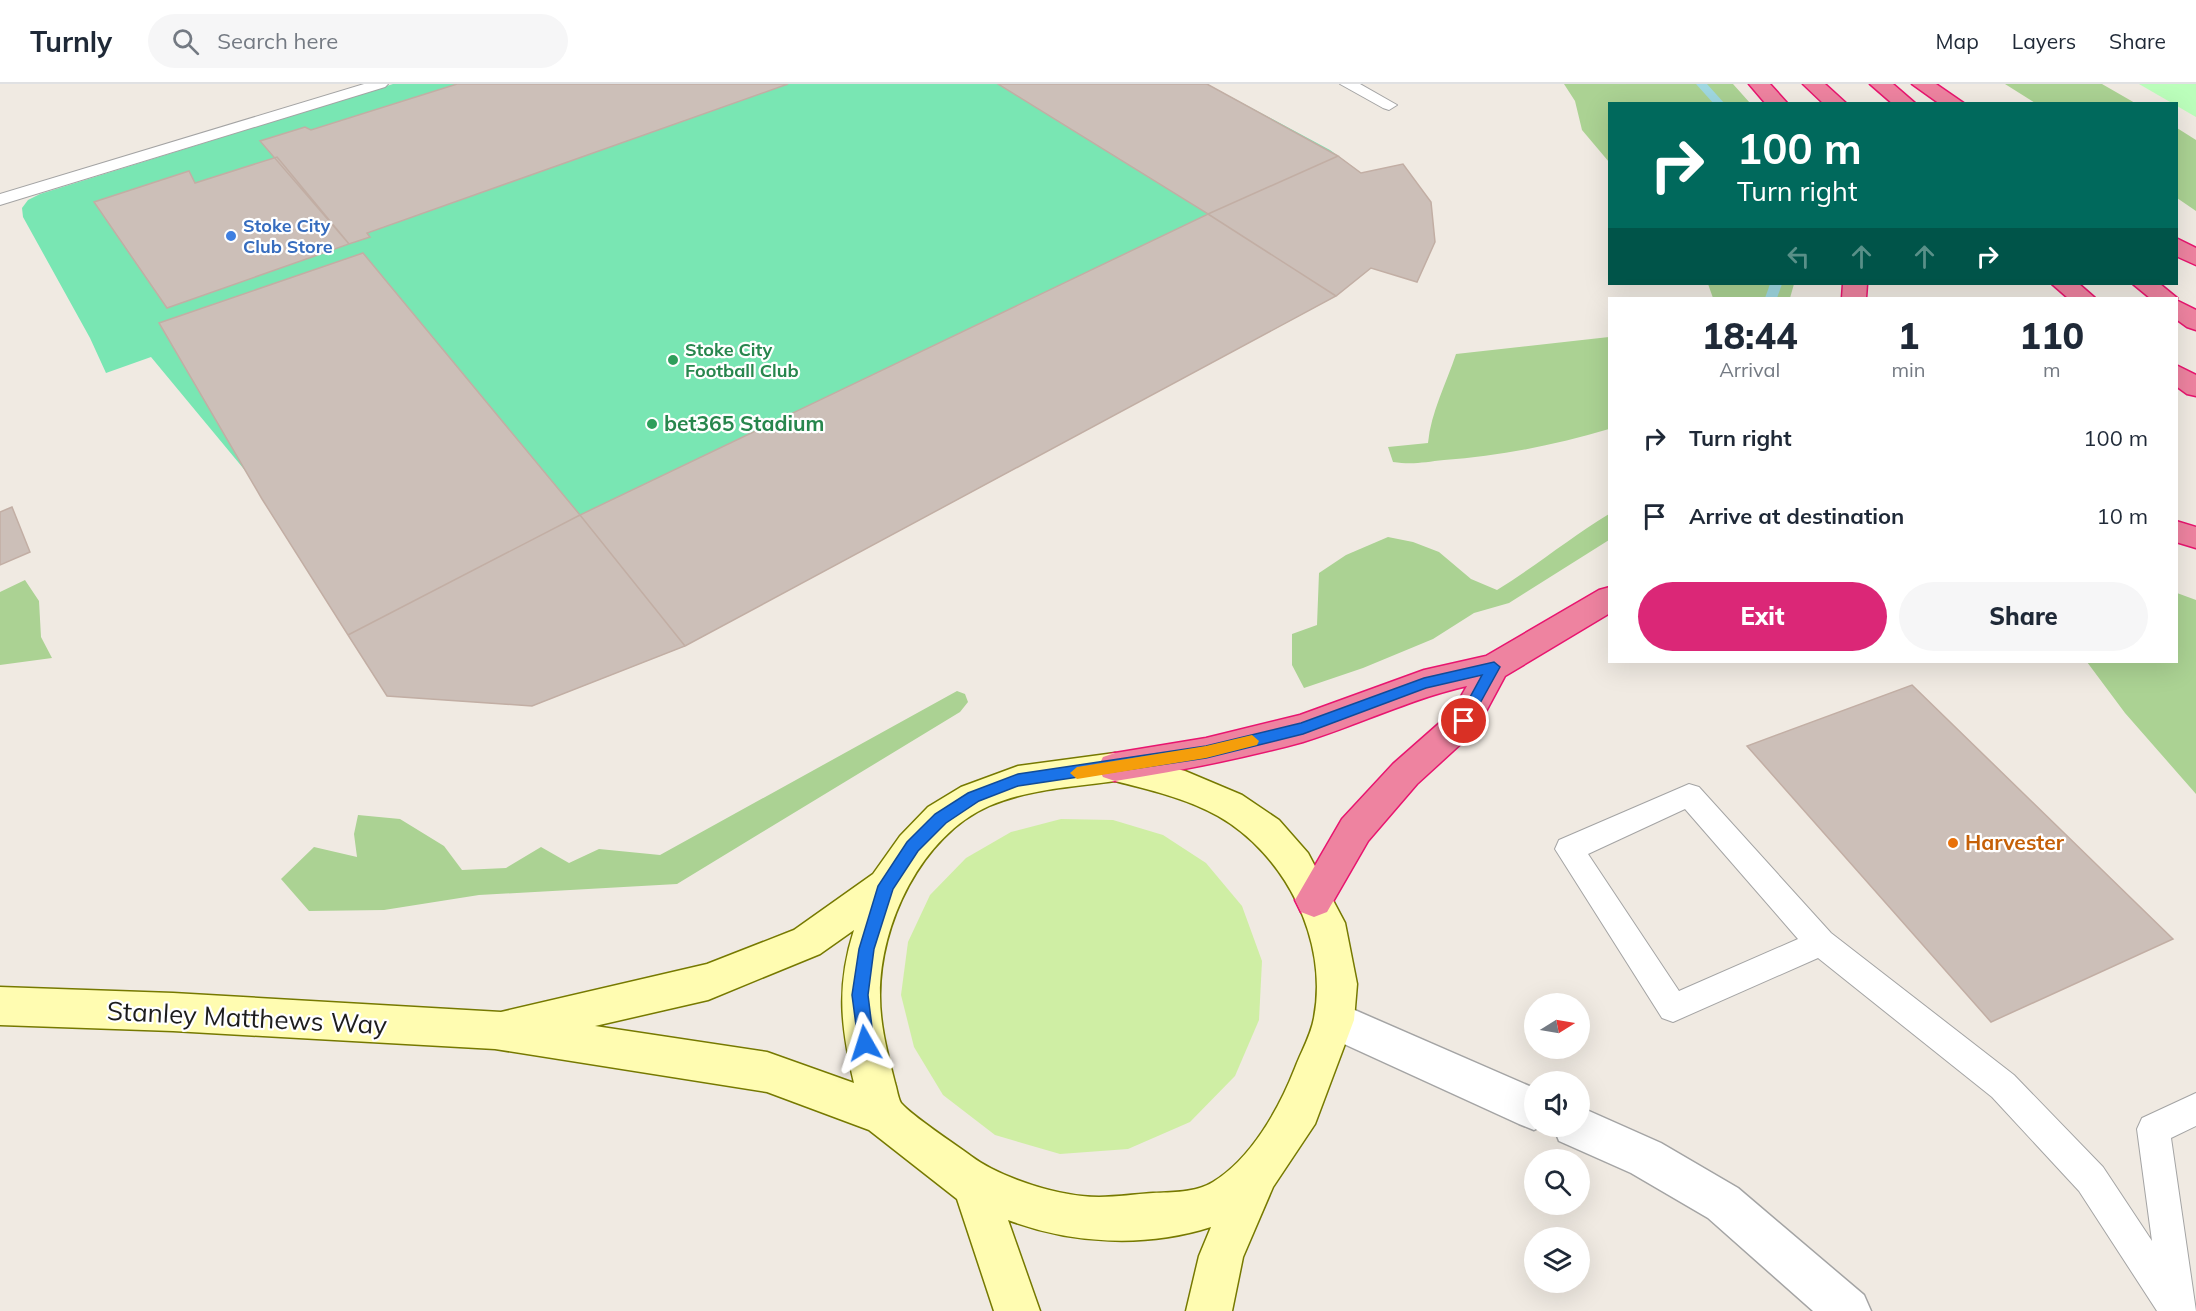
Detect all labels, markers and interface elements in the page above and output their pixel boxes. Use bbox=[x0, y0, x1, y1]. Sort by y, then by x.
search box bbox=[148, 14, 568, 68]
text: Turnly bbox=[30, 24, 112, 59]
icon: search bbox=[169, 25, 202, 58]
text: Search here bbox=[217, 27, 338, 55]
text: Map bbox=[1936, 28, 1979, 54]
text: Layers bbox=[2012, 28, 2076, 54]
text: Share bbox=[2109, 28, 2166, 54]
text: 100 m bbox=[1737, 122, 1862, 175]
icon: right bbox=[1638, 126, 1716, 204]
text: Turn right bbox=[1737, 174, 1857, 208]
place label: Stoke City Club Store bbox=[243, 214, 333, 258]
marker: Stoke City Club Store bbox=[224, 229, 238, 243]
icon: left bbox=[1782, 240, 1815, 273]
icon: ahead bbox=[1845, 240, 1878, 273]
icon: ahead bbox=[1908, 240, 1941, 273]
icon: right bbox=[1971, 240, 2004, 273]
text: 18:44 bbox=[1702, 313, 1798, 358]
text: 1 bbox=[1898, 313, 1919, 358]
text: 110 bbox=[2019, 313, 2084, 358]
place label: Stoke City Football Club bbox=[685, 338, 799, 382]
marker: Stoke City Football Club bbox=[666, 353, 680, 367]
text: Arrival bbox=[1719, 357, 1780, 382]
text: min bbox=[1891, 357, 1926, 382]
text: m bbox=[2043, 357, 2061, 382]
place label: bet365 Stadium bbox=[664, 410, 824, 436]
marker: bet365 Stadium bbox=[645, 417, 659, 431]
icon: right bbox=[1638, 422, 1671, 455]
text: Turn right bbox=[1689, 424, 1792, 452]
text: 100 m bbox=[2083, 424, 2148, 452]
icon: arrive bbox=[1638, 500, 1671, 533]
text: Arrive at destination bbox=[1689, 502, 1904, 530]
text: 10 m bbox=[2097, 502, 2148, 530]
button: Exit bbox=[1638, 582, 1887, 651]
button: Share bbox=[1899, 582, 2148, 651]
pin bbox=[1438, 695, 1489, 746]
icon: arrive bbox=[1447, 704, 1480, 737]
place label: Harvester bbox=[1965, 829, 2065, 855]
marker: Harvester bbox=[1946, 836, 1960, 850]
north arrow bbox=[1524, 993, 1590, 1059]
map controls bbox=[1524, 993, 1590, 1293]
street label: Stanley Matthews Way bbox=[106, 994, 388, 1041]
position arrow bbox=[833, 1011, 897, 1075]
button: sound bbox=[1524, 1071, 1590, 1137]
button: search bbox=[1524, 1149, 1590, 1215]
button: layers bbox=[1524, 1227, 1590, 1293]

